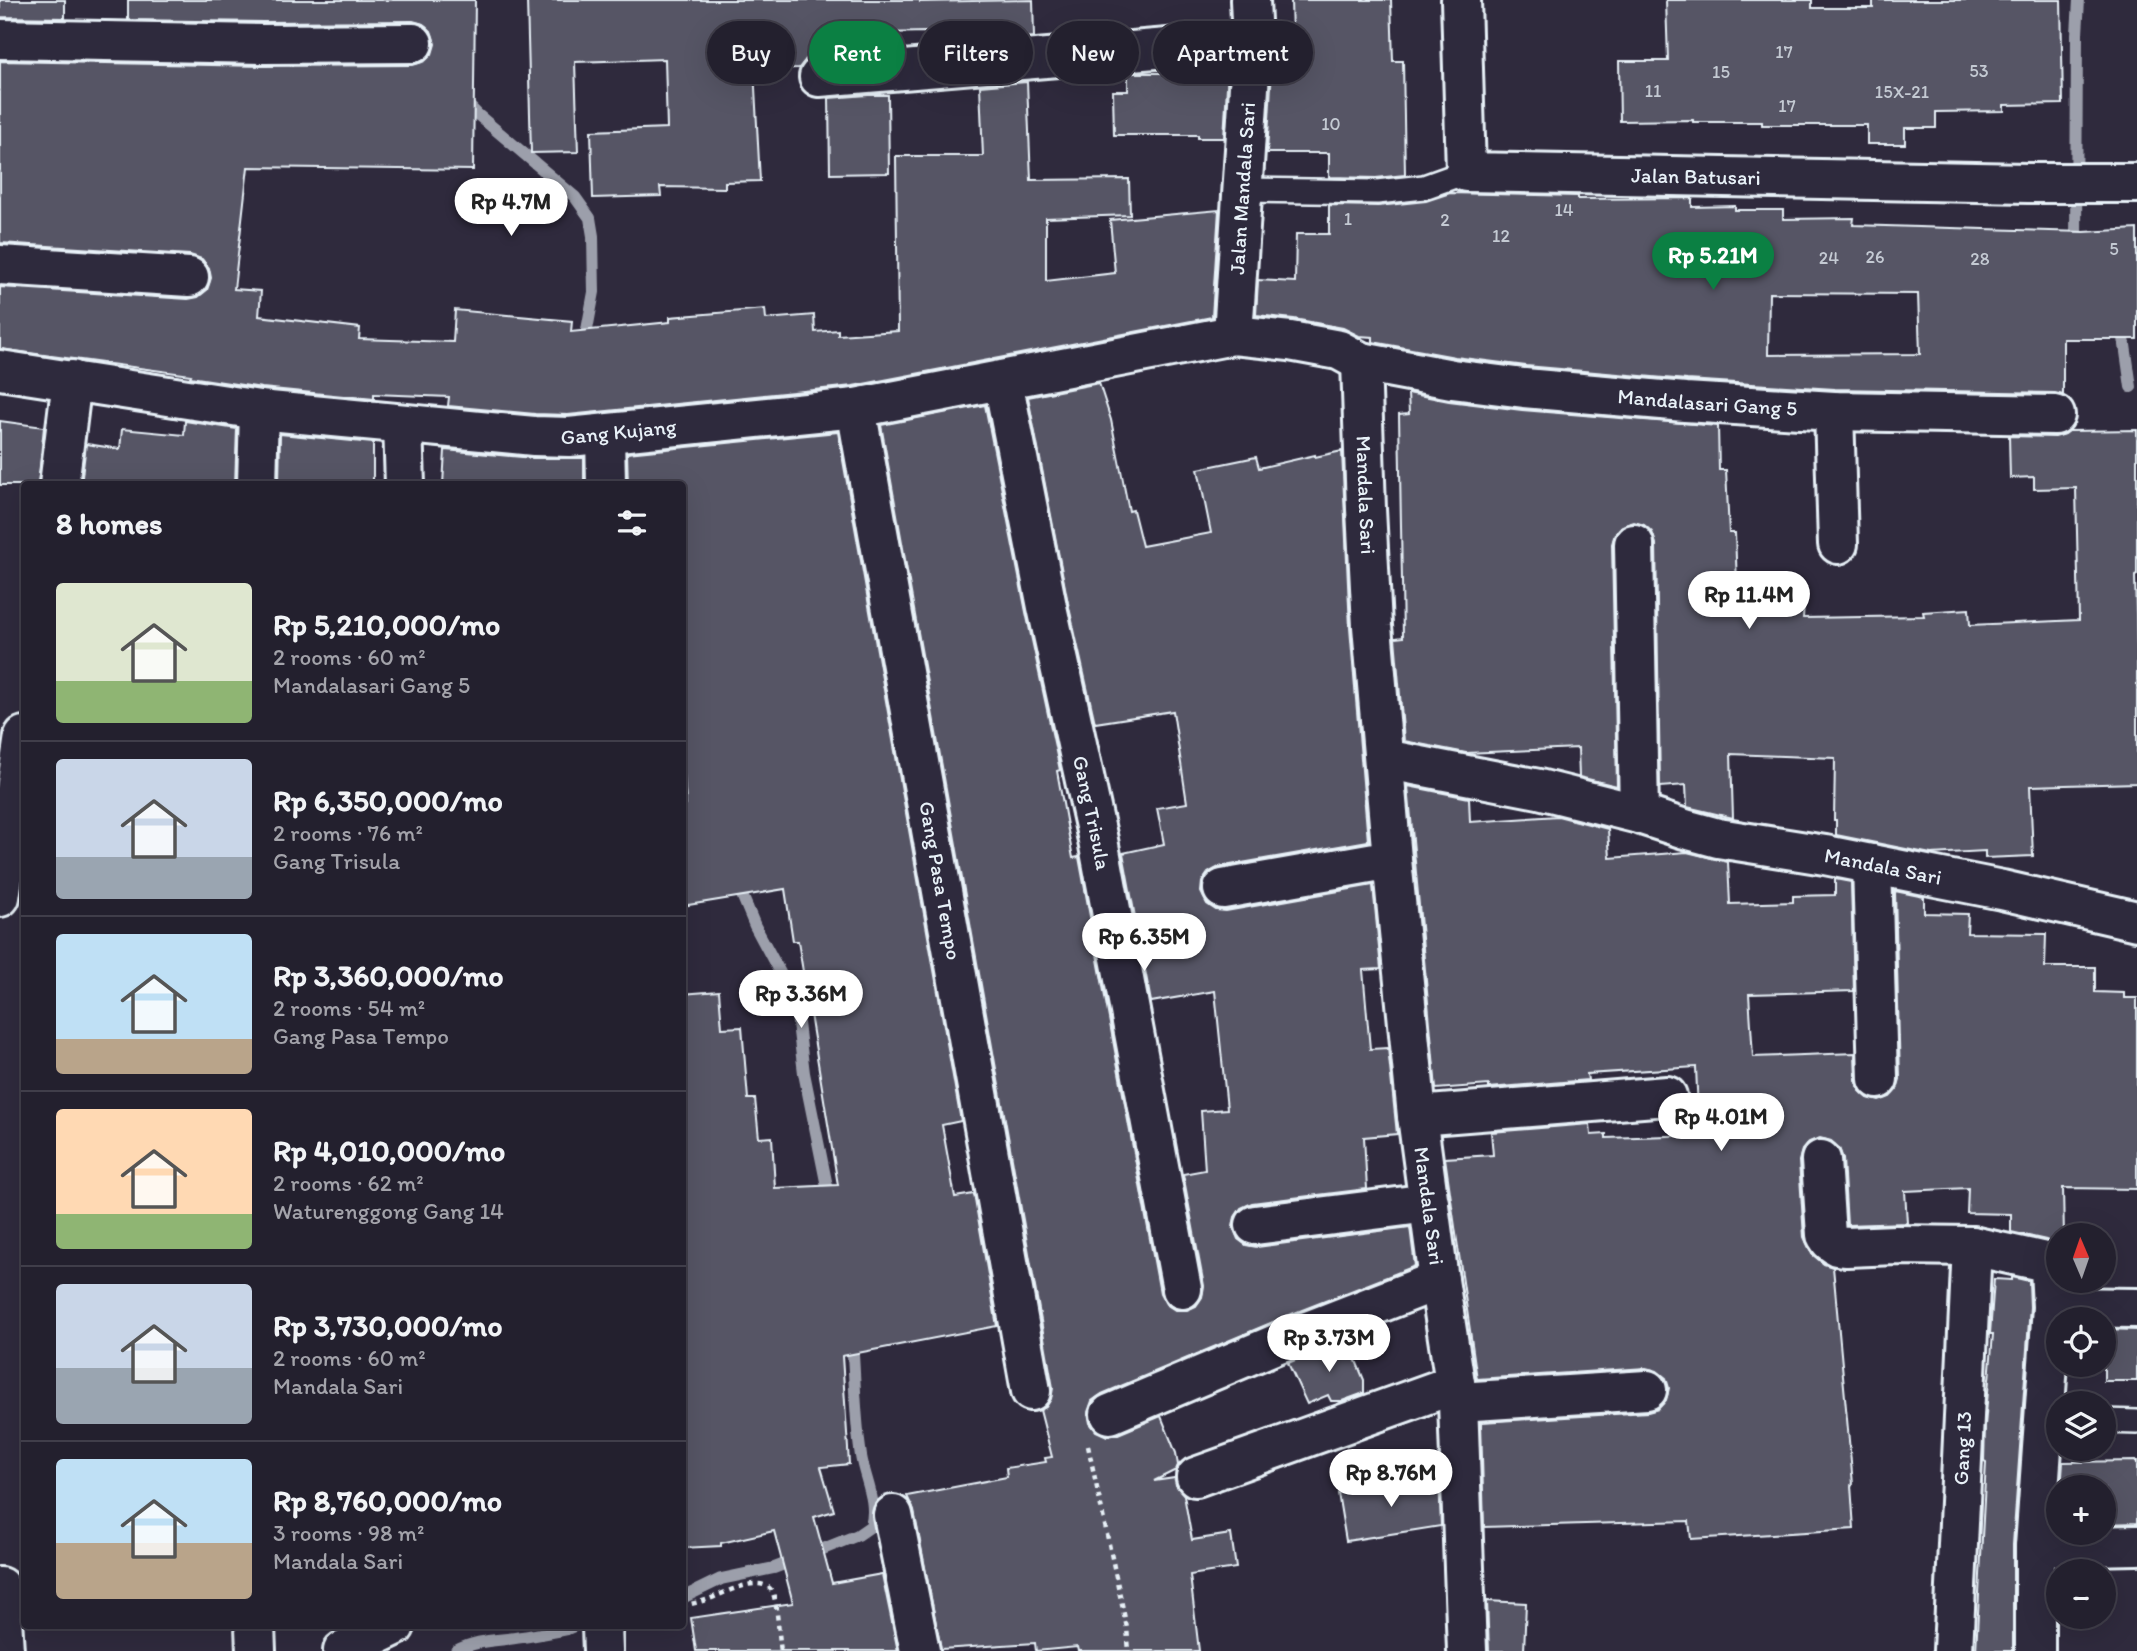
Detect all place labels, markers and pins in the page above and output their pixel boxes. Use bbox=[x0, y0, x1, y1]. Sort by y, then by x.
pin: Rp 4.7M bbox=[446, 178, 576, 238]
pin: Rp 5.21M bbox=[1641, 232, 1785, 292]
pin: Rp 11.4M bbox=[1677, 572, 1821, 631]
pin: Rp 6.35M bbox=[1072, 914, 1216, 973]
pin: Rp 3.36M bbox=[729, 970, 873, 1030]
pin: Rp 4.01M bbox=[1649, 1094, 1793, 1153]
pin: Rp 3.73M bbox=[1257, 1314, 1401, 1374]
pin: Rp 8.76M bbox=[1319, 1450, 1463, 1509]

